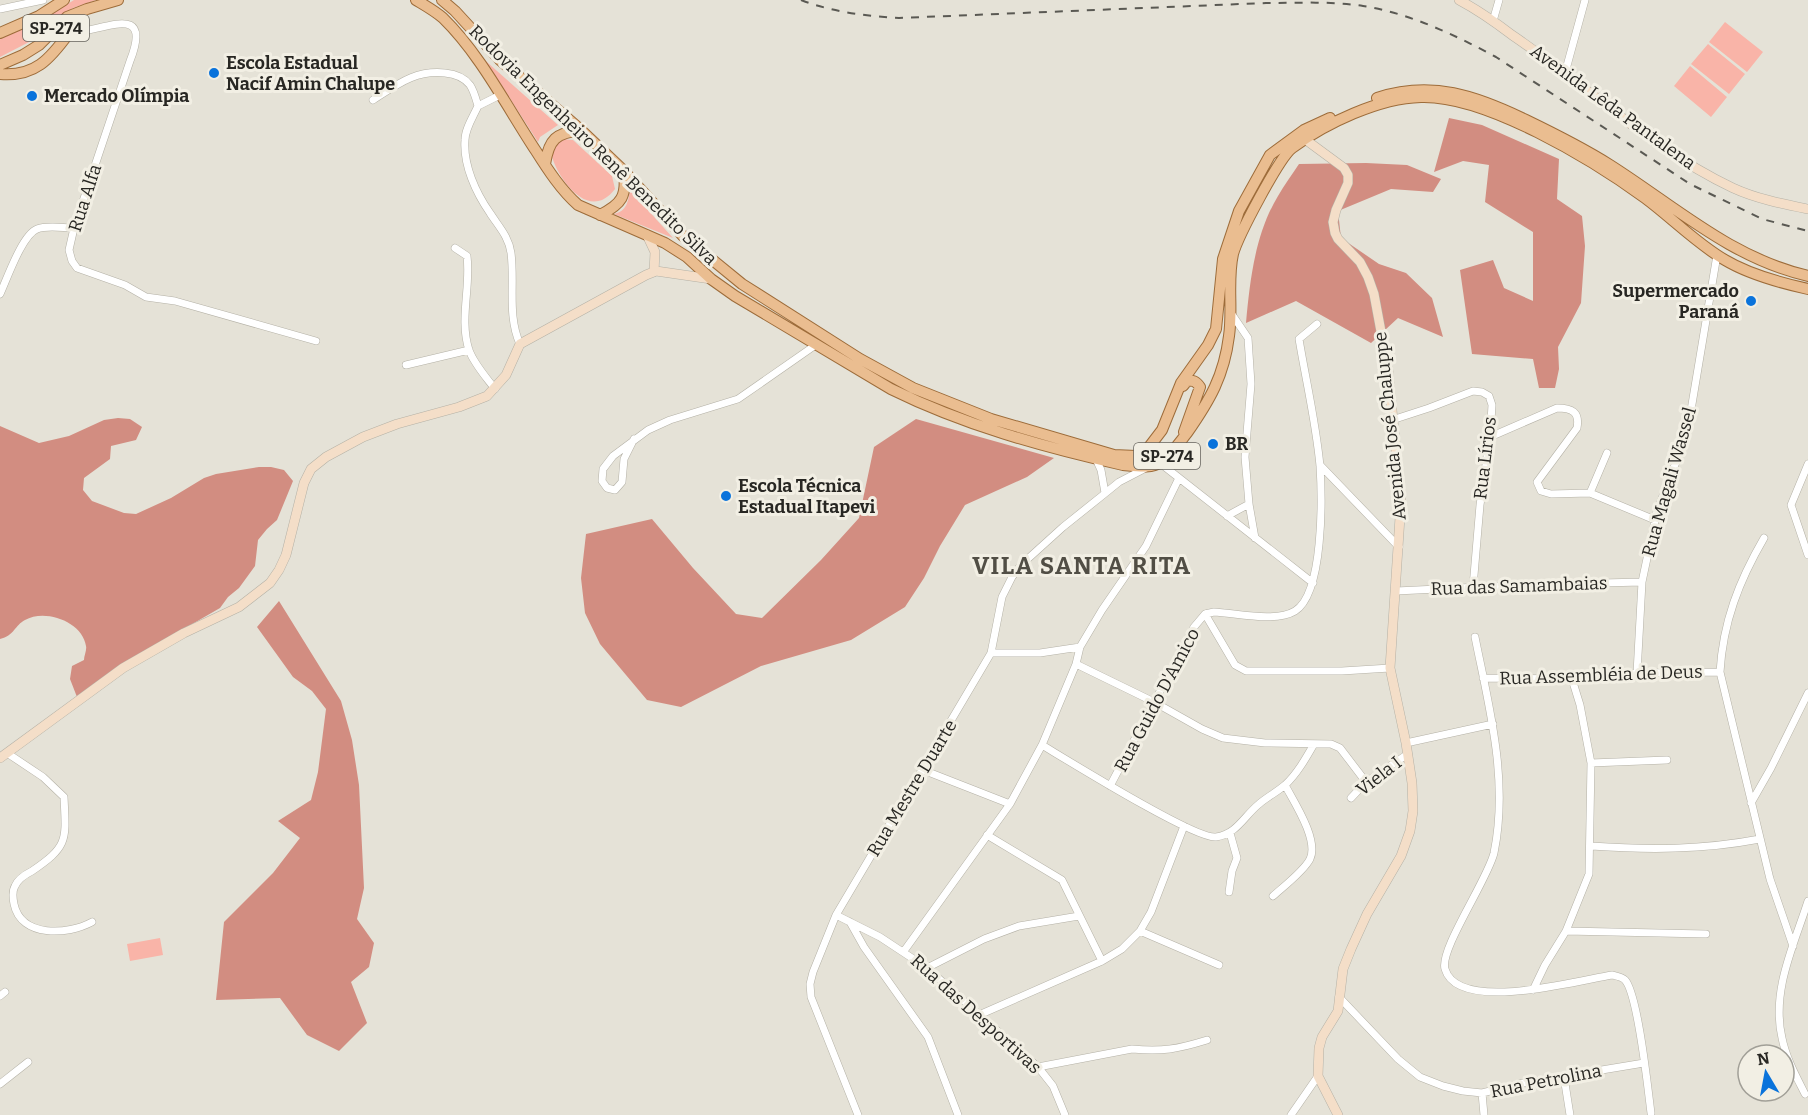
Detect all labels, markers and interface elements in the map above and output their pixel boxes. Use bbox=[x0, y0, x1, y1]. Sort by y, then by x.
road number: SP-274 bbox=[23, 15, 89, 41]
street label: Rodovia Engenheiro Renê Benedito Silva bbox=[464, 20, 722, 270]
street label: Avenida Lêda Pantalena bbox=[1526, 40, 1700, 174]
place label: Escola Estadual Nacif Amin Chalupe bbox=[226, 52, 395, 95]
marker: Escola Estadual Nacif Amin Chalupe bbox=[207, 66, 221, 80]
place label: Mercado Olímpia bbox=[44, 85, 189, 107]
marker: Mercado Olímpia bbox=[25, 89, 39, 103]
street label: Rua Alfa bbox=[64, 161, 106, 235]
place label: Supermercado Paraná bbox=[1612, 280, 1739, 323]
marker: Supermercado Paraná bbox=[1744, 294, 1758, 308]
street label: Avenida José Chaluppe bbox=[1369, 331, 1411, 521]
street label: Rua Magali Wassel bbox=[1637, 405, 1701, 559]
street label: Rua Lírios bbox=[1469, 415, 1501, 501]
place label: BR bbox=[1225, 433, 1248, 455]
marker: BR bbox=[1206, 437, 1220, 451]
road number: SP-274 bbox=[1134, 443, 1200, 469]
place label: Escola Técnica Estadual Itapevi bbox=[738, 475, 876, 518]
marker: Escola Técnica Estadual Itapevi bbox=[719, 489, 733, 503]
district label: VILA SANTA RITA bbox=[972, 552, 1192, 580]
street label: Rua das Samambaias bbox=[1430, 572, 1608, 600]
street label: Rua Guido D'Amico bbox=[1110, 624, 1204, 776]
street label: Rua Assembléia de Deus bbox=[1499, 660, 1703, 690]
street label: Rua Mestre Duarte bbox=[862, 716, 962, 860]
street label: Viela I bbox=[1352, 751, 1406, 801]
street label: Rua das Desportivas bbox=[906, 950, 1046, 1078]
north arrow bbox=[1736, 1043, 1796, 1103]
text: N bbox=[1756, 1048, 1771, 1069]
street label: Rua Petrolina bbox=[1489, 1059, 1604, 1103]

